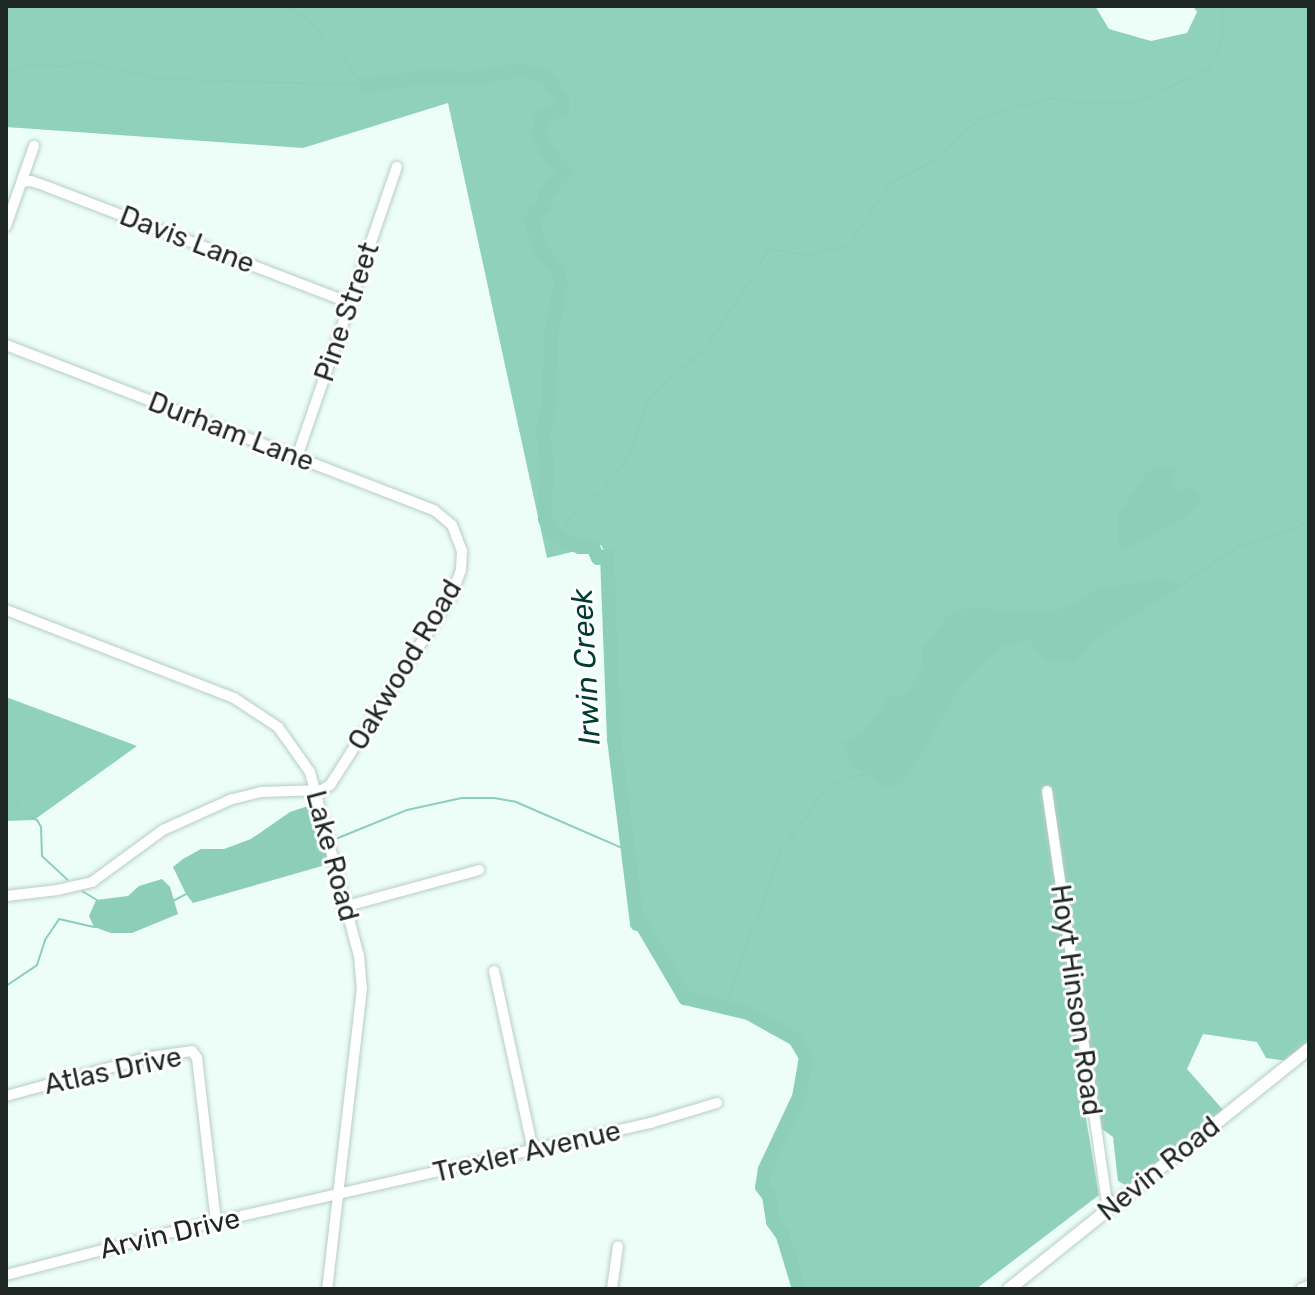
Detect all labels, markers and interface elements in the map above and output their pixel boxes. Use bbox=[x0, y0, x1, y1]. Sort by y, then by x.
street label: Davis Lane bbox=[115, 199, 259, 281]
street label: Pine Street bbox=[307, 238, 387, 386]
street label: Durham Lane bbox=[143, 385, 319, 479]
street label: Oakwood Road bbox=[341, 574, 469, 756]
water label: Irwin Creek bbox=[564, 588, 608, 746]
street label: Lake Road bbox=[298, 787, 366, 925]
street label: Hoyt Hinson Road bbox=[1043, 882, 1109, 1118]
street label: Atlas Drive bbox=[41, 1040, 185, 1102]
street label: Nevin Road bbox=[1091, 1110, 1227, 1228]
street label: Trexler Avenue bbox=[429, 1114, 625, 1190]
street label: Arvin Drive bbox=[97, 1202, 243, 1266]

